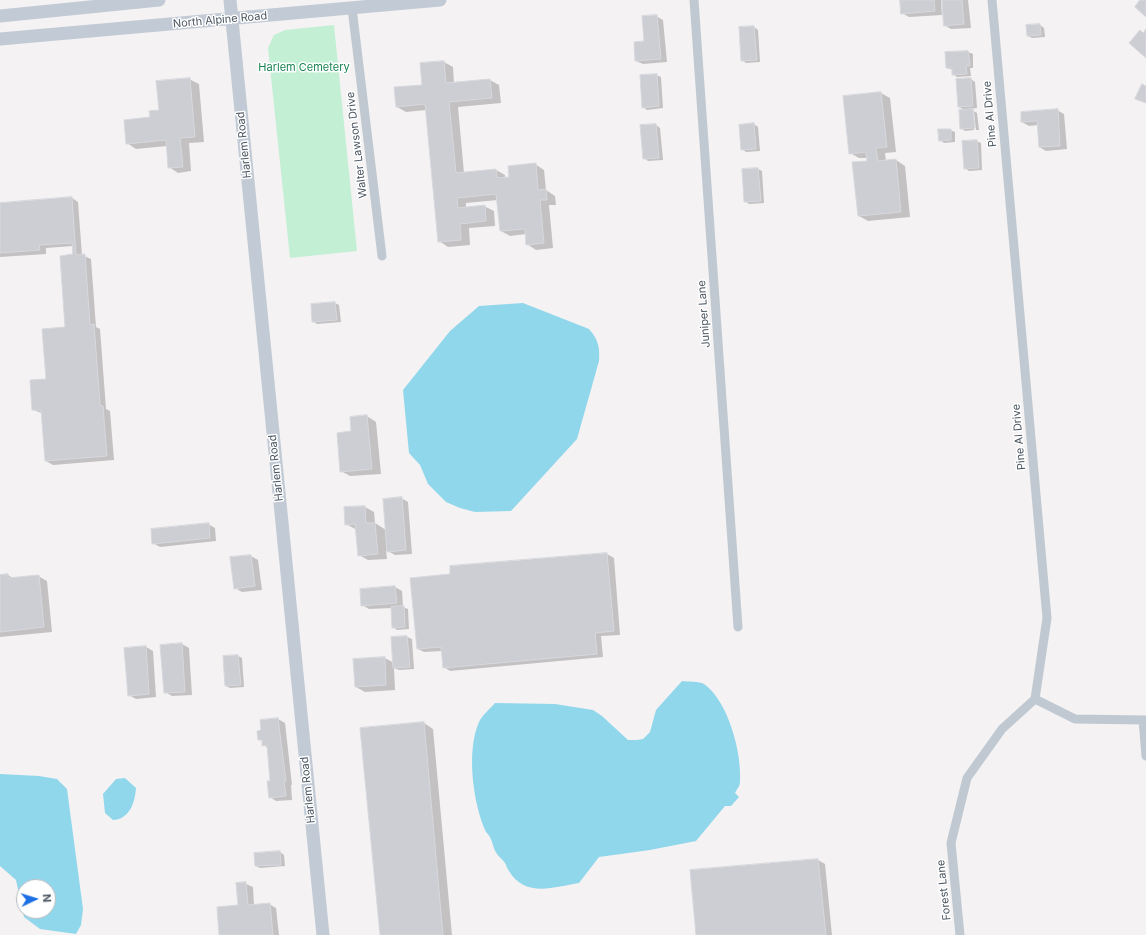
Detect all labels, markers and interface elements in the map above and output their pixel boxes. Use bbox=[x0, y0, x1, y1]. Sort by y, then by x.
street label: North Alpine Road bbox=[172, 9, 268, 31]
park label: Harlem Cemetery bbox=[258, 61, 350, 75]
street label: Pine Al Drive bbox=[981, 80, 999, 148]
street label: Walter Lawson Drive bbox=[344, 91, 370, 199]
street label: Harlem Road bbox=[234, 111, 254, 179]
street label: Juniper Lane bbox=[695, 280, 713, 348]
street label: Pine Al Drive bbox=[1010, 403, 1028, 471]
street label: Harlem Road bbox=[266, 434, 286, 502]
street label: Harlem Road bbox=[298, 756, 318, 824]
street label: Forest Lane bbox=[934, 859, 954, 921]
north arrow bbox=[16, 879, 56, 919]
text: N bbox=[40, 894, 54, 903]

